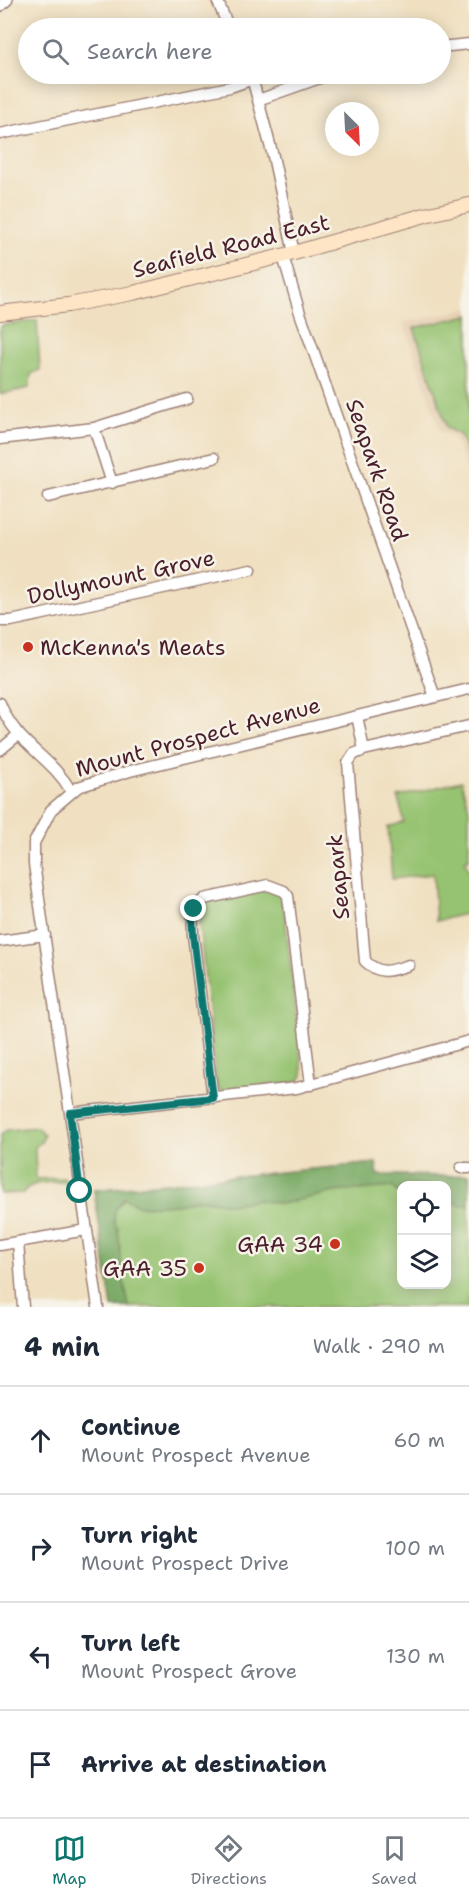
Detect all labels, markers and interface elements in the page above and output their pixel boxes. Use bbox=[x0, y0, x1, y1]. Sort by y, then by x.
search box bbox=[18, 18, 451, 84]
icon: search bbox=[39, 35, 72, 68]
text: Search here bbox=[87, 37, 213, 66]
north arrow bbox=[325, 102, 379, 156]
street label: Seafield Road East bbox=[130, 208, 332, 284]
street label: Seapark Road bbox=[339, 395, 415, 545]
street label: Dollymount Grove bbox=[25, 543, 217, 611]
place label: McKenna's Meats bbox=[40, 633, 226, 662]
marker: McKenna's Meats bbox=[21, 640, 35, 654]
street label: Mount Prospect Avenue bbox=[72, 690, 324, 784]
street label: Seapark bbox=[320, 833, 356, 921]
route end bbox=[180, 895, 206, 921]
route start bbox=[66, 1177, 92, 1203]
map controls bbox=[397, 1181, 451, 1289]
button: locate bbox=[397, 1181, 451, 1235]
place label: GAA 34 bbox=[237, 1230, 323, 1259]
button: layers bbox=[397, 1235, 451, 1289]
marker: GAA 34 bbox=[328, 1237, 342, 1251]
place label: GAA 35 bbox=[103, 1254, 187, 1283]
marker: GAA 35 bbox=[192, 1261, 206, 1275]
text: 4 min bbox=[24, 1329, 100, 1364]
text: Walk · 290 m bbox=[313, 1333, 445, 1359]
text: Continue bbox=[81, 1413, 181, 1442]
icon: ahead bbox=[24, 1424, 57, 1457]
text: 60 m bbox=[393, 1427, 445, 1453]
text: Mount Prospect Avenue bbox=[81, 1442, 310, 1468]
text: Turn right bbox=[81, 1521, 198, 1550]
icon: right bbox=[24, 1532, 57, 1565]
text: 100 m bbox=[385, 1535, 445, 1561]
text: Mount Prospect Drive bbox=[81, 1550, 289, 1576]
text: Turn left bbox=[81, 1629, 180, 1658]
icon: left bbox=[24, 1640, 57, 1673]
text: 130 m bbox=[386, 1643, 445, 1669]
text: Mount Prospect Grove bbox=[81, 1658, 297, 1684]
icon: arrive bbox=[24, 1748, 57, 1781]
text: Arrive at destination bbox=[81, 1750, 327, 1779]
tab: Map bbox=[52, 1832, 86, 1889]
tab: Directions bbox=[191, 1832, 267, 1889]
tab: Saved bbox=[371, 1832, 417, 1889]

